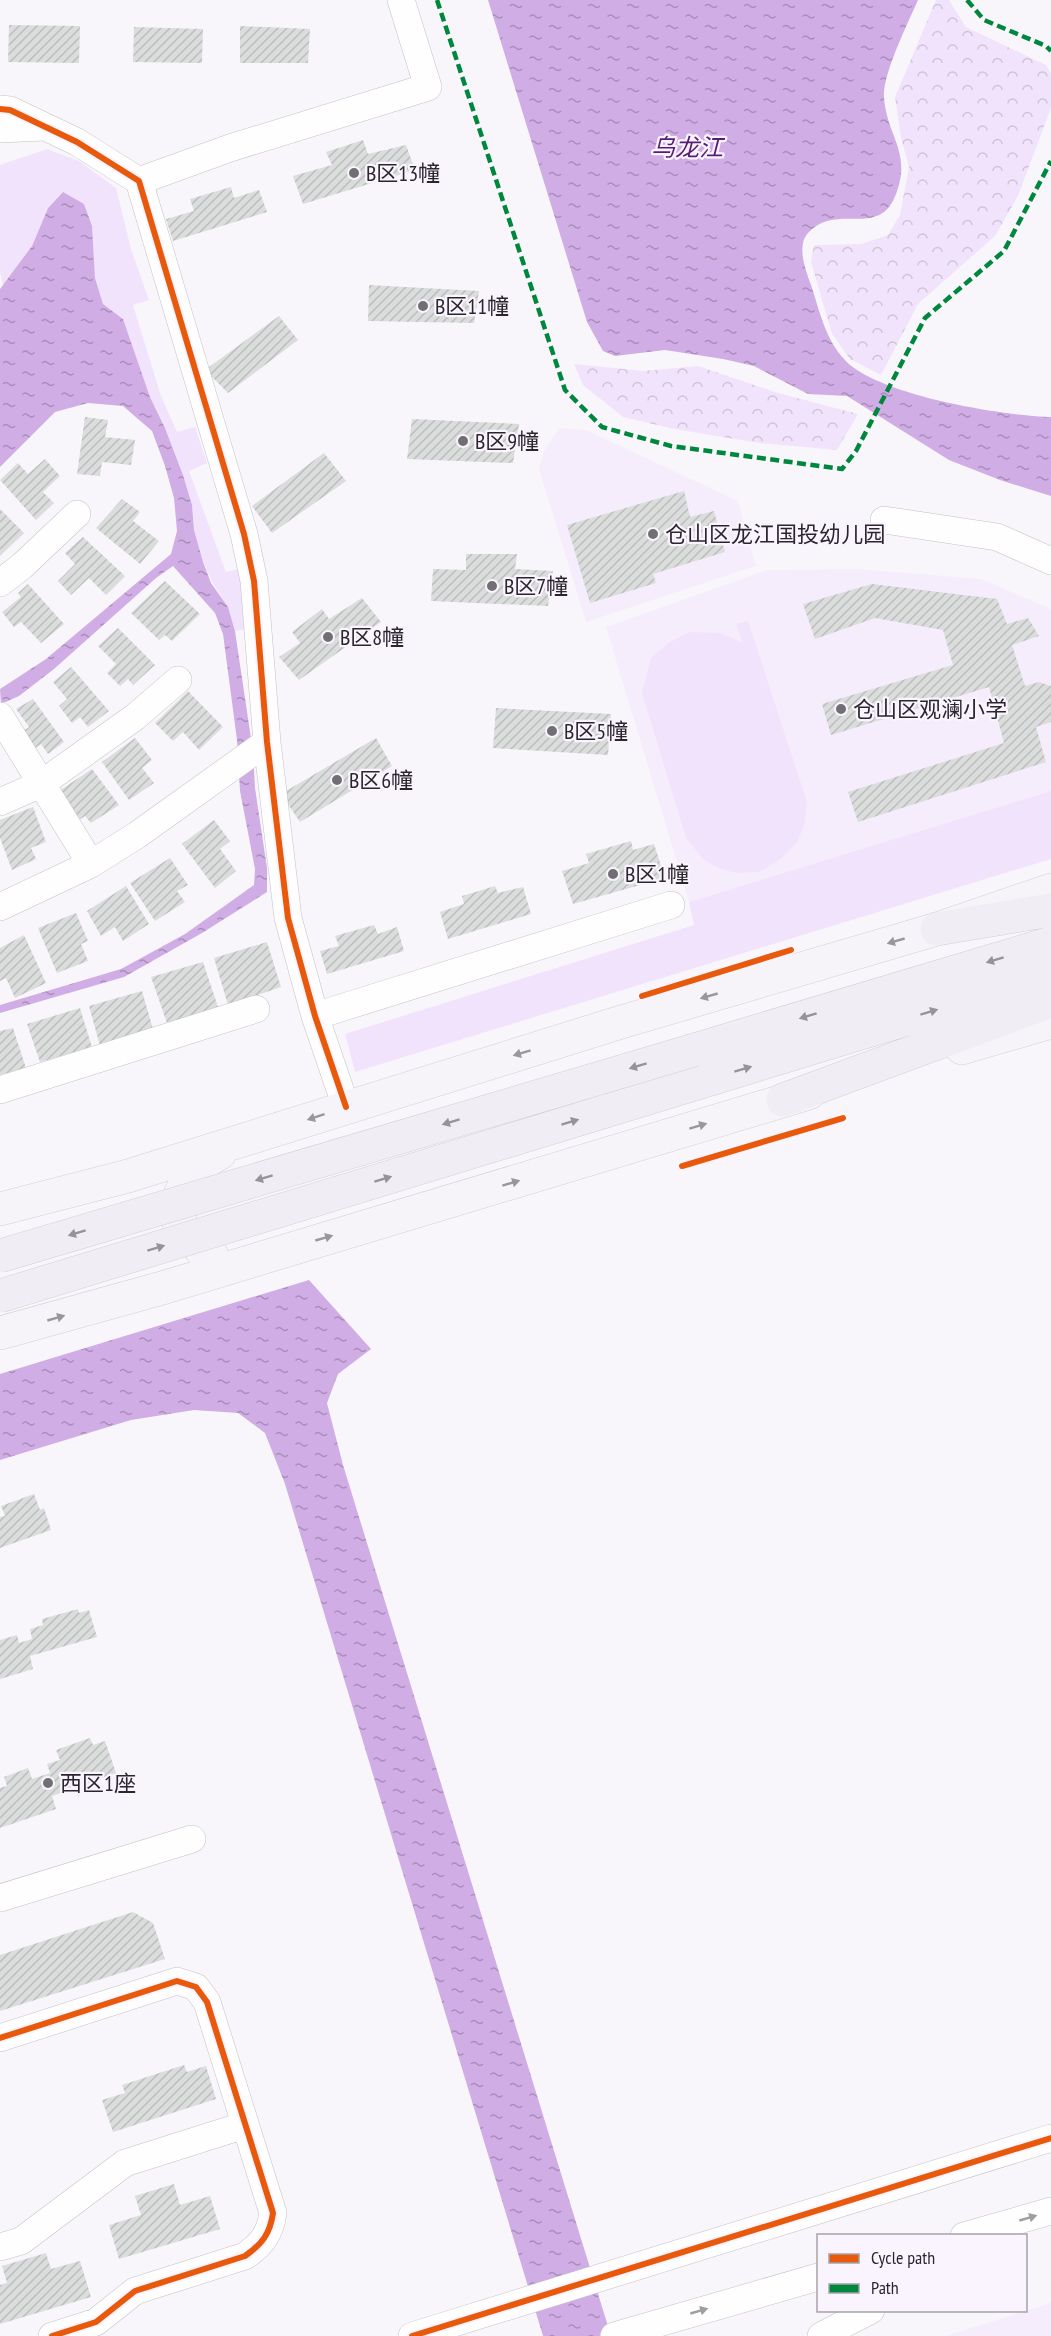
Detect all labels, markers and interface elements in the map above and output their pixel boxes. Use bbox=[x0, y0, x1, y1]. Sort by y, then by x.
water label: 乌龙江 bbox=[651, 132, 726, 163]
place label: B区13幢 bbox=[366, 159, 440, 187]
marker: B区13幢 bbox=[347, 166, 361, 180]
place label: B区11幢 bbox=[435, 292, 509, 320]
marker: B区11幢 bbox=[416, 299, 430, 313]
place label: B区9幢 bbox=[475, 427, 539, 455]
marker: B区9幢 bbox=[456, 434, 470, 448]
place label: 仓山区龙江国投幼儿园 bbox=[665, 520, 885, 548]
marker: 仓山区龙江国投幼儿园 bbox=[646, 527, 660, 541]
place label: B区7幢 bbox=[504, 572, 568, 600]
marker: B区7幢 bbox=[485, 579, 499, 593]
place label: B区8幢 bbox=[340, 623, 404, 651]
marker: B区8幢 bbox=[321, 630, 335, 644]
place label: 仓山区观澜小学 bbox=[853, 695, 1007, 723]
marker: 仓山区观澜小学 bbox=[834, 702, 848, 716]
place label: B区5幢 bbox=[564, 717, 628, 745]
marker: B区5幢 bbox=[545, 724, 559, 738]
place label: B区6幢 bbox=[349, 766, 413, 794]
marker: B区6幢 bbox=[330, 773, 344, 787]
place label: B区1幢 bbox=[625, 860, 689, 888]
marker: B区1幢 bbox=[606, 867, 620, 881]
one-way arrow bbox=[887, 937, 905, 946]
one-way arrow bbox=[986, 956, 1004, 965]
one-way arrow bbox=[700, 992, 718, 1001]
one-way arrow bbox=[920, 1007, 938, 1016]
one-way arrow bbox=[799, 1012, 817, 1021]
one-way arrow bbox=[513, 1049, 531, 1058]
one-way arrow bbox=[629, 1062, 647, 1071]
one-way arrow bbox=[734, 1064, 752, 1073]
one-way arrow bbox=[307, 1113, 325, 1122]
one-way arrow bbox=[561, 1117, 579, 1126]
one-way arrow bbox=[442, 1118, 460, 1127]
one-way arrow bbox=[689, 1121, 707, 1130]
one-way arrow bbox=[255, 1174, 273, 1183]
one-way arrow bbox=[374, 1174, 392, 1183]
one-way arrow bbox=[502, 1178, 520, 1187]
one-way arrow bbox=[68, 1229, 86, 1238]
one-way arrow bbox=[315, 1233, 333, 1242]
one-way arrow bbox=[147, 1243, 165, 1252]
one-way arrow bbox=[47, 1312, 66, 1322]
place label: 西区1座 bbox=[60, 1769, 136, 1797]
marker: 西区1座 bbox=[41, 1776, 55, 1790]
one-way arrow bbox=[1019, 2212, 1037, 2222]
legend bbox=[817, 2234, 1027, 2312]
text: Cycle path bbox=[871, 2246, 935, 2269]
text: Path bbox=[871, 2276, 899, 2299]
one-way arrow bbox=[690, 2305, 708, 2315]

